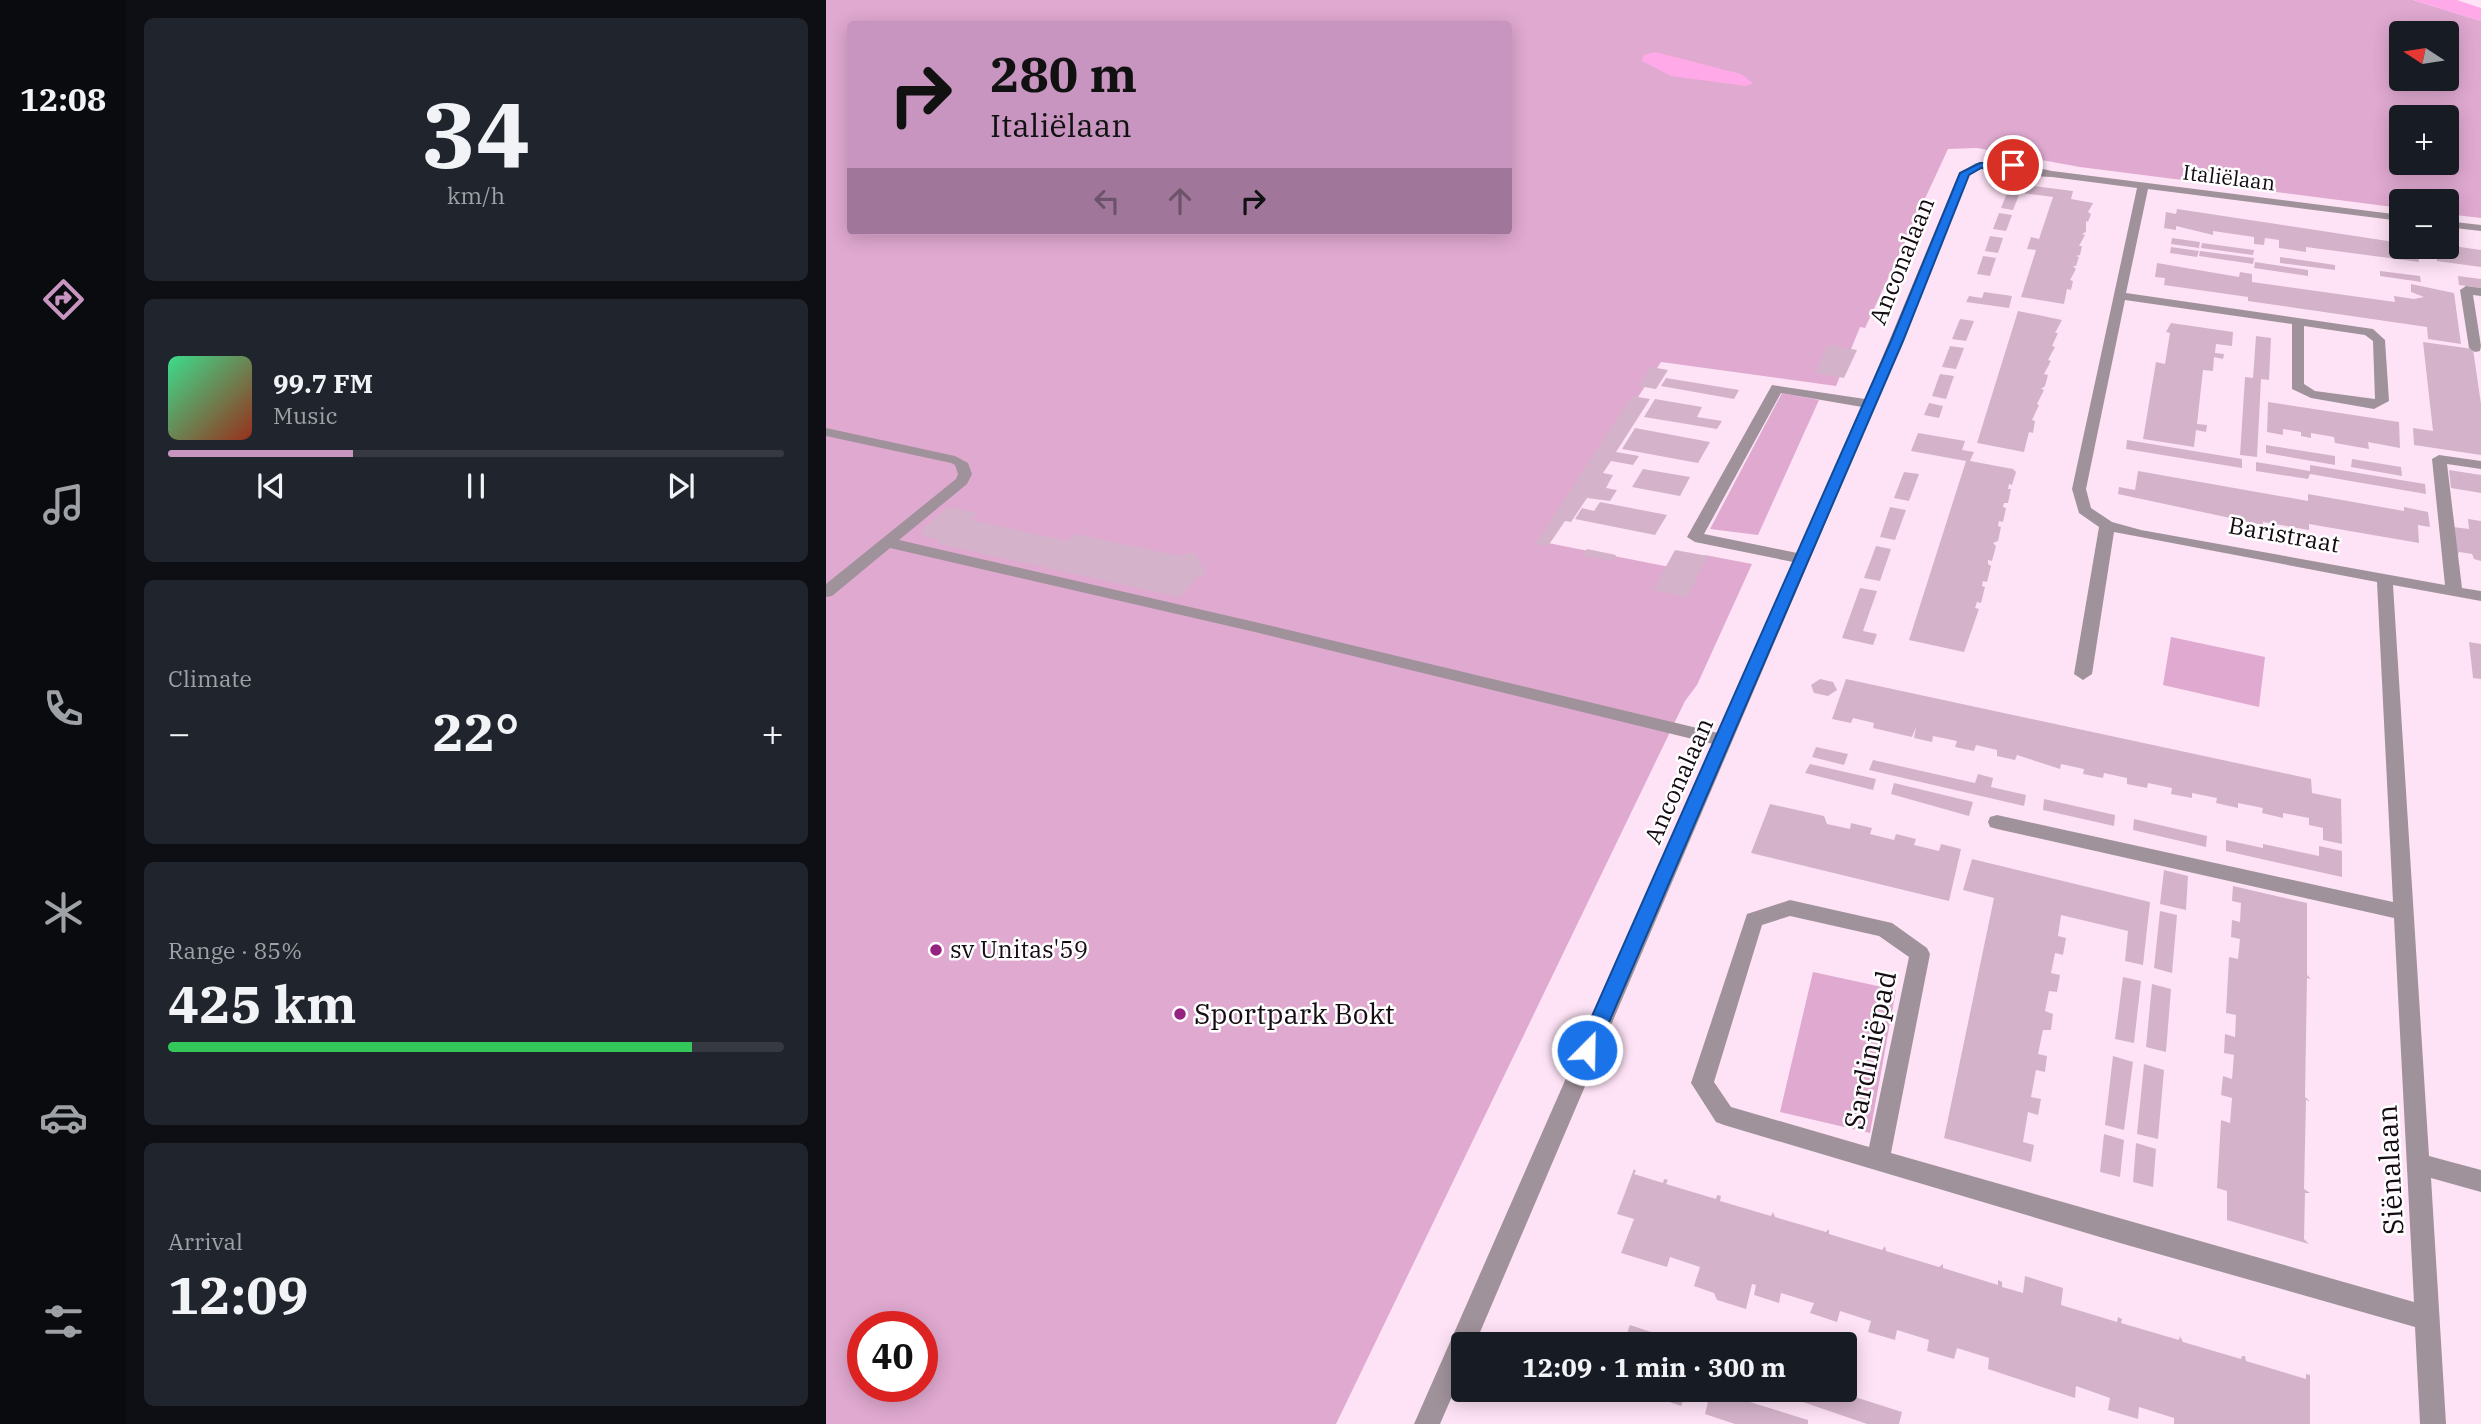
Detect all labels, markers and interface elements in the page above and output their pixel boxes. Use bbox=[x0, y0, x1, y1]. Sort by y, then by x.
north arrow bbox=[2389, 21, 2459, 91]
map controls bbox=[2389, 21, 2459, 259]
text: 280 m bbox=[990, 42, 1137, 105]
icon: right bbox=[875, 49, 966, 140]
text: 34 bbox=[421, 75, 531, 193]
text: 12:08 bbox=[20, 78, 106, 120]
text: Italiëlaan bbox=[990, 104, 1132, 146]
button: + bbox=[2389, 105, 2459, 175]
pin bbox=[1983, 135, 2043, 195]
icon: arrive bbox=[1994, 146, 2032, 184]
street label: Italiëlaan bbox=[2181, 157, 2277, 197]
text: km/h bbox=[447, 180, 505, 210]
icon: left bbox=[1088, 182, 1126, 220]
icon: ahead bbox=[1161, 182, 1199, 220]
icon: right bbox=[1234, 182, 1272, 220]
button: − bbox=[2389, 189, 2459, 259]
street label: Anconalaan bbox=[1861, 192, 1941, 329]
icon: directions bbox=[39, 275, 88, 324]
text: 99.7 FM bbox=[273, 366, 373, 400]
text: Music bbox=[273, 400, 338, 430]
icon: previous bbox=[252, 467, 290, 505]
icon: pause bbox=[457, 467, 495, 505]
icon: next bbox=[662, 467, 700, 505]
icon: music bbox=[39, 480, 88, 529]
street label: Baristraat bbox=[2226, 508, 2342, 560]
text: Climate bbox=[168, 663, 252, 693]
icon: phone bbox=[39, 684, 88, 733]
text: 22° bbox=[433, 698, 519, 765]
text: − bbox=[168, 708, 191, 757]
text: + bbox=[761, 708, 784, 757]
street label: Anconalaan bbox=[1636, 713, 1720, 849]
icon: climate bbox=[39, 888, 88, 937]
place label: sv Unitas'59 bbox=[950, 933, 1088, 965]
text: Range · 85% bbox=[168, 935, 302, 965]
marker: sv Unitas'59 bbox=[928, 942, 944, 958]
street label: Sardiniëpad bbox=[1835, 967, 1904, 1133]
text: 425 km bbox=[168, 970, 357, 1037]
place label: Sportpark Bokt bbox=[1194, 995, 1395, 1032]
marker: Sportpark Bokt bbox=[1172, 1006, 1188, 1022]
position arrow bbox=[1550, 1013, 1624, 1087]
icon: car bbox=[39, 1093, 88, 1142]
street label: Siënalaan bbox=[2368, 1104, 2411, 1236]
text: Arrival bbox=[168, 1226, 243, 1256]
text: 12:09 bbox=[168, 1261, 309, 1328]
icon: filters bbox=[39, 1297, 88, 1346]
speed limit sign: 40 bbox=[847, 1311, 938, 1402]
text: 12:09 · 1 min · 300 m bbox=[1522, 1350, 1786, 1384]

